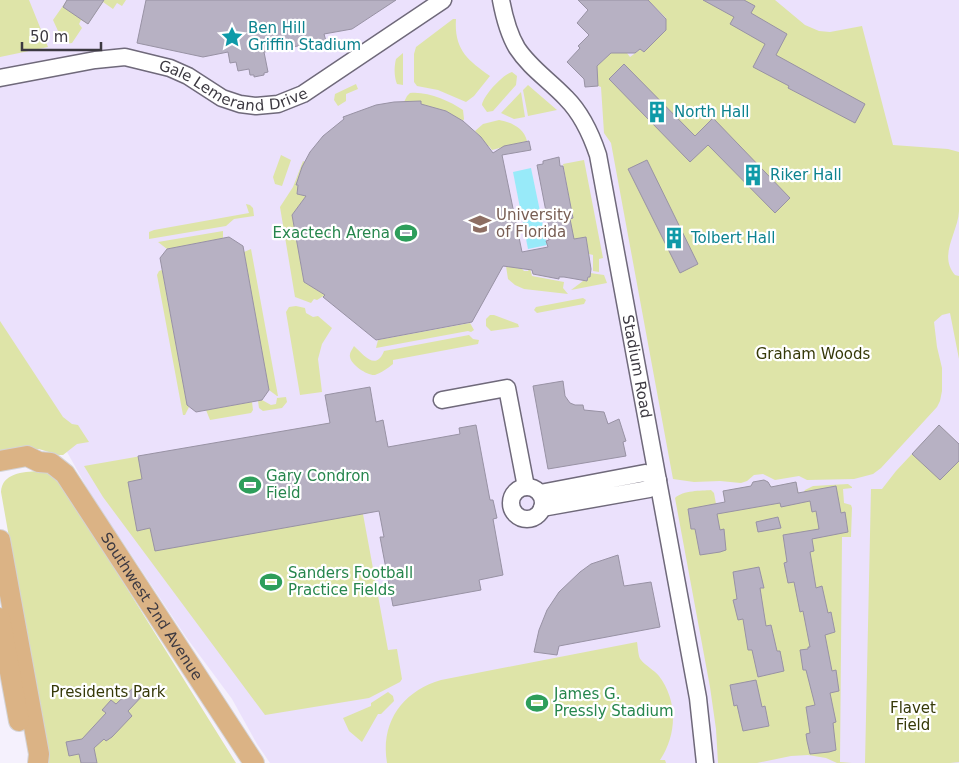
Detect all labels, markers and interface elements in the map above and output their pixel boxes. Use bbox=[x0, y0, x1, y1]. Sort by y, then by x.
place label: Ben Hill Griffin Stadium bbox=[248, 19, 361, 54]
scale bar bbox=[22, 20, 101, 52]
place icon: Ben Hill Griffin Stadium bbox=[219, 24, 245, 50]
text: 50 m bbox=[30, 28, 68, 46]
street label: Gale Lemerand Drive bbox=[157, 57, 310, 115]
building icon: North Hall bbox=[644, 99, 670, 125]
place label: North Hall bbox=[674, 103, 750, 121]
building icon: Riker Hall bbox=[740, 162, 766, 188]
place label: Riker Hall bbox=[770, 166, 842, 184]
place label: University of Florida bbox=[496, 206, 572, 241]
school or university icon: University of Florida bbox=[467, 211, 493, 237]
sports icon: Exactech Arena bbox=[393, 220, 419, 246]
place label: Exactech Arena bbox=[273, 224, 390, 242]
building icon: Tolbert Hall bbox=[661, 225, 687, 251]
place label: Tolbert Hall bbox=[690, 229, 775, 247]
street label: Stadium Road bbox=[619, 313, 655, 420]
park label: Graham Woods bbox=[756, 345, 871, 363]
place label: Gary Condron Field bbox=[266, 467, 370, 502]
sports icon: Gary Condron Field bbox=[237, 472, 263, 498]
street label: Southwest 2nd Avenue bbox=[97, 529, 206, 684]
place label: Sanders Football Practice Fields bbox=[288, 564, 413, 599]
sports icon: Sanders Football Practice Fields bbox=[258, 569, 284, 595]
park label: Presidents Park bbox=[51, 683, 166, 701]
place label: James G. Pressly Stadium bbox=[553, 685, 674, 720]
sports icon: James G. Pressly Stadium bbox=[524, 690, 550, 716]
park label: Flavet Field bbox=[890, 699, 936, 734]

